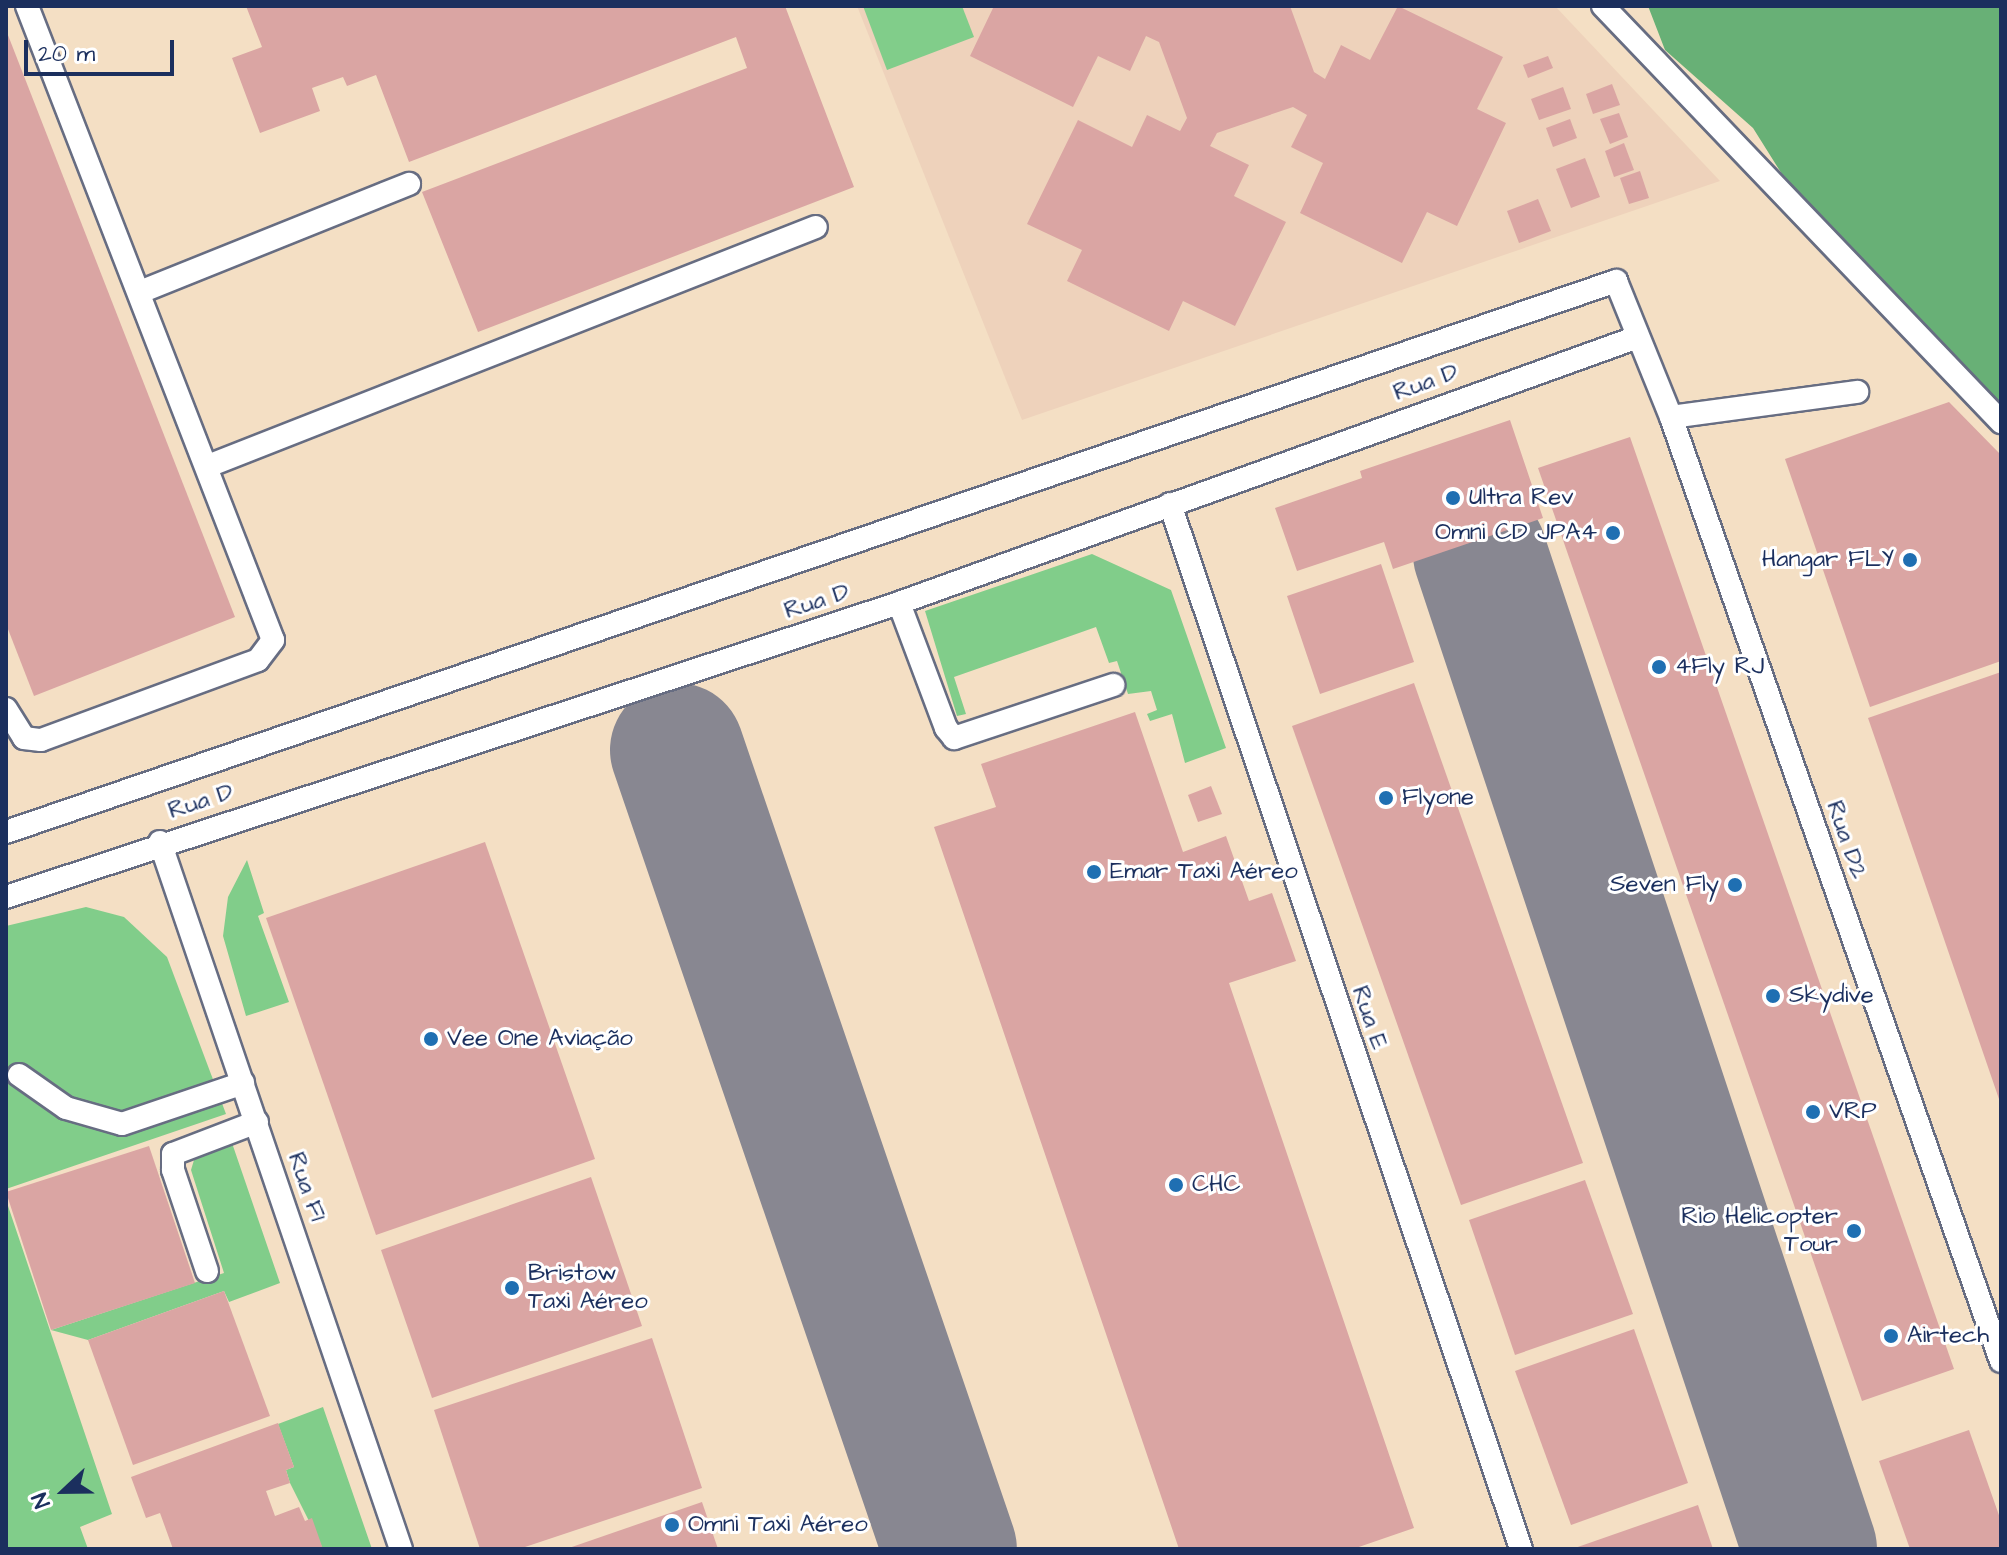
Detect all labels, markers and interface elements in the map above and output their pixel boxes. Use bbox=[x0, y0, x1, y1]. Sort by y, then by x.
scale bar bbox=[28, 24, 178, 74]
text: 20 m bbox=[38, 37, 95, 71]
street label: Rua D bbox=[1390, 358, 1462, 408]
place label: Ultra Rev bbox=[1469, 484, 1574, 512]
marker: Ultra Rev bbox=[1444, 489, 1462, 507]
place label: Omni CD JPA4 bbox=[1435, 519, 1597, 547]
marker: Omni CD JPA4 bbox=[1604, 524, 1622, 542]
place label: Hangar FLY bbox=[1762, 546, 1894, 574]
marker: Hangar FLY bbox=[1901, 551, 1919, 569]
street label: Rua D bbox=[781, 578, 853, 626]
place label: 4Fly RJ bbox=[1675, 653, 1764, 681]
marker: 4Fly RJ bbox=[1650, 658, 1668, 676]
street label: Rua D bbox=[165, 778, 237, 826]
place label: Flyone bbox=[1402, 784, 1474, 812]
marker: Flyone bbox=[1377, 789, 1395, 807]
street label: Rua D2 bbox=[1819, 797, 1873, 883]
place label: Emar Taxi Aéreo bbox=[1110, 858, 1298, 886]
marker: Emar Taxi Aéreo bbox=[1085, 863, 1103, 881]
place label: Seven Fly bbox=[1610, 871, 1719, 899]
marker: Seven Fly bbox=[1726, 876, 1744, 894]
street label: Rua E bbox=[1345, 982, 1393, 1054]
place label: Skydive bbox=[1789, 982, 1874, 1010]
marker: Skydive bbox=[1764, 987, 1782, 1005]
place label: Vee One Aviação bbox=[447, 1025, 633, 1053]
marker: Vee One Aviação bbox=[422, 1030, 440, 1048]
place label: VRP bbox=[1829, 1098, 1876, 1126]
marker: VRP bbox=[1804, 1103, 1822, 1121]
street label: Rua F1 bbox=[281, 1149, 331, 1225]
place label: CHC bbox=[1192, 1171, 1241, 1199]
marker: CHC bbox=[1167, 1176, 1185, 1194]
place label: Rio Helicopter Tour bbox=[1681, 1203, 1838, 1259]
marker: Rio Helicopter Tour bbox=[1845, 1222, 1863, 1240]
place label: Bristow Taxi Aéreo bbox=[528, 1260, 648, 1316]
marker: Bristow Taxi Aéreo bbox=[503, 1279, 521, 1297]
place label: Airtech bbox=[1907, 1322, 1989, 1350]
marker: Airtech bbox=[1882, 1327, 1900, 1345]
north arrow bbox=[24, 1451, 104, 1531]
text: N bbox=[24, 1488, 58, 1512]
place label: Omni Taxi Aéreo bbox=[688, 1511, 868, 1539]
marker: Omni Taxi Aéreo bbox=[663, 1516, 681, 1534]

